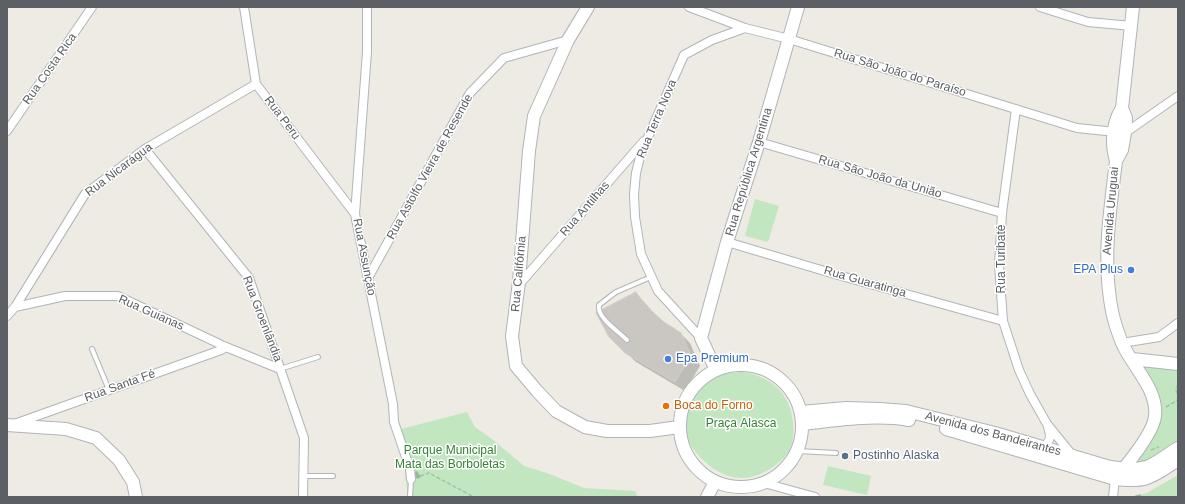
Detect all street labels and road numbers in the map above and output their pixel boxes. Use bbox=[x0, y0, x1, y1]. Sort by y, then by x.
street label: Rua Costa Rica bbox=[20, 30, 80, 108]
street label: Rua São João do Paraíso bbox=[832, 46, 968, 100]
street label: Rua Terra Nova bbox=[634, 78, 680, 160]
street label: Rua Astolfo Vieira de Resende bbox=[384, 92, 476, 242]
street label: Rua Peru bbox=[261, 93, 303, 143]
street label: Rua República Argentina bbox=[723, 106, 775, 238]
street label: Rua Nicarágua bbox=[83, 140, 155, 200]
street label: Rua São João da União bbox=[817, 153, 943, 201]
street label: Avenida Uruguai bbox=[1100, 166, 1122, 256]
street label: Rua Antilhas bbox=[557, 179, 613, 239]
street label: Rua Assunção bbox=[349, 217, 379, 297]
street label: Rua Turibaté bbox=[995, 225, 1009, 293]
street label: Rua Califórnia bbox=[509, 235, 529, 313]
street label: Rua Guaratinga bbox=[822, 263, 908, 301]
street label: Rua Groenlândia bbox=[239, 274, 285, 364]
street label: Rua Guianas bbox=[116, 292, 186, 334]
street label: Rua Santa Fé bbox=[83, 367, 157, 405]
street label: Avenida dos Bandeirantes bbox=[924, 409, 1062, 459]

